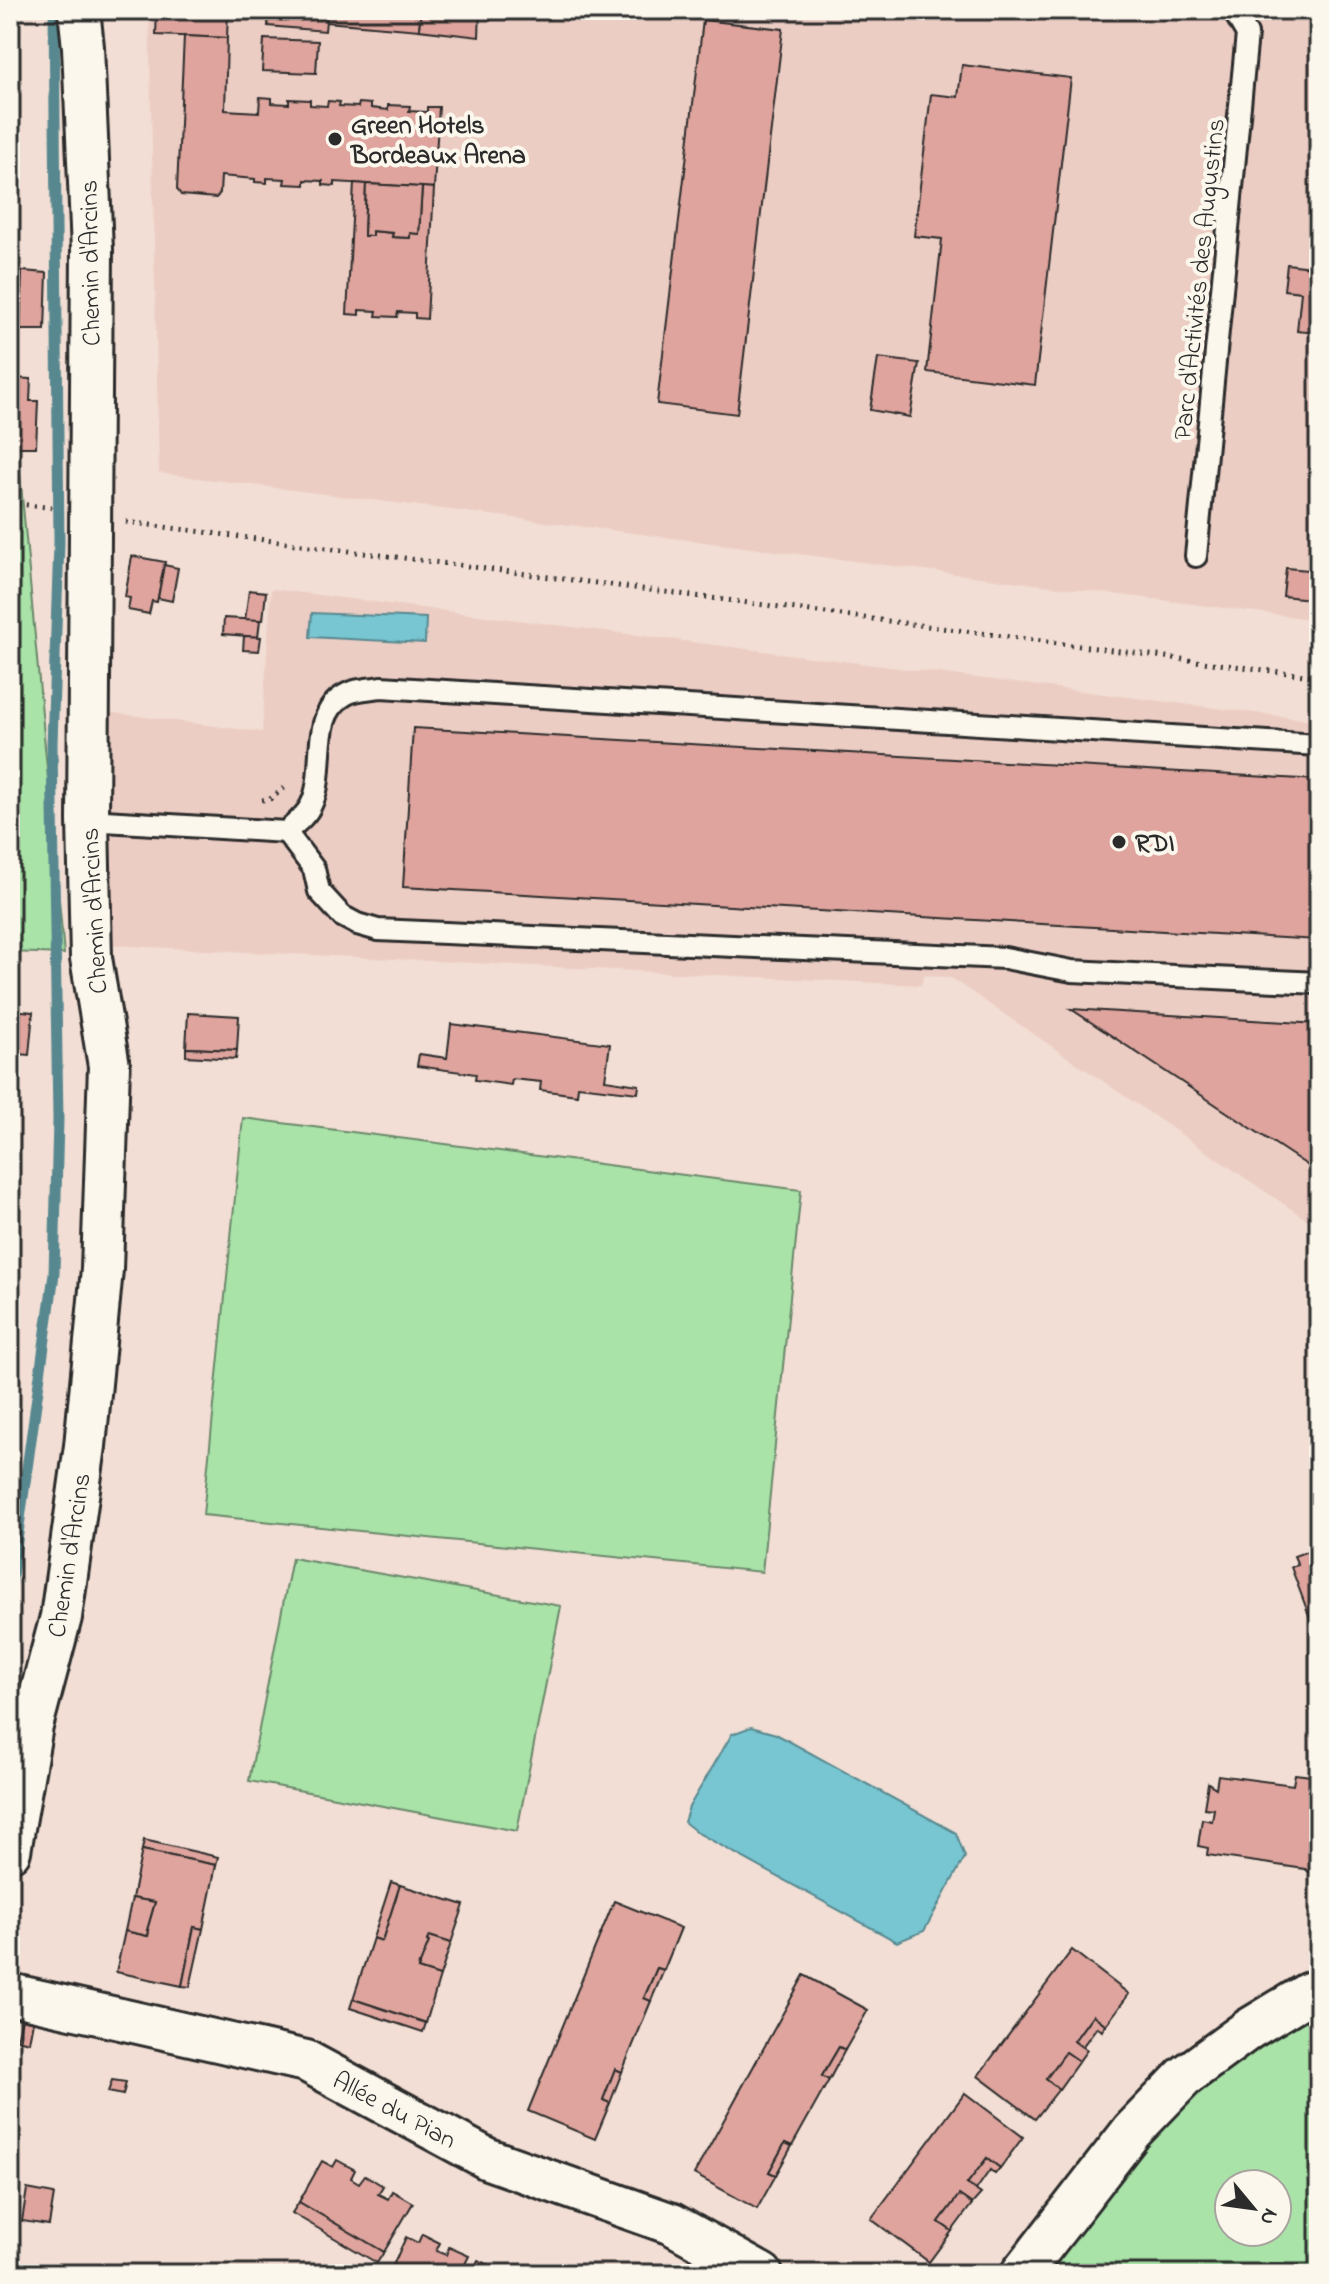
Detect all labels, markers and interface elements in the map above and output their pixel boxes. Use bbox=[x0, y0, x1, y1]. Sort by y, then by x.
place label: Green Hotels Bordeaux Arena bbox=[350, 108, 526, 176]
street label: Parc d'Activités des Augustins bbox=[1165, 117, 1237, 442]
marker: Green Hotels Bordeaux Arena bbox=[326, 130, 344, 148]
street label: Chemin d'Arcins bbox=[72, 180, 112, 346]
place label: RDI bbox=[1135, 826, 1175, 864]
street label: Chemin d'Arcins bbox=[73, 827, 119, 995]
marker: RDI bbox=[1110, 833, 1128, 851]
street label: Chemin d'Arcins bbox=[39, 1470, 103, 1640]
street label: Allée du Pian bbox=[325, 2063, 462, 2160]
north arrow bbox=[1213, 2168, 1293, 2248]
text: N bbox=[1250, 2202, 1285, 2230]

